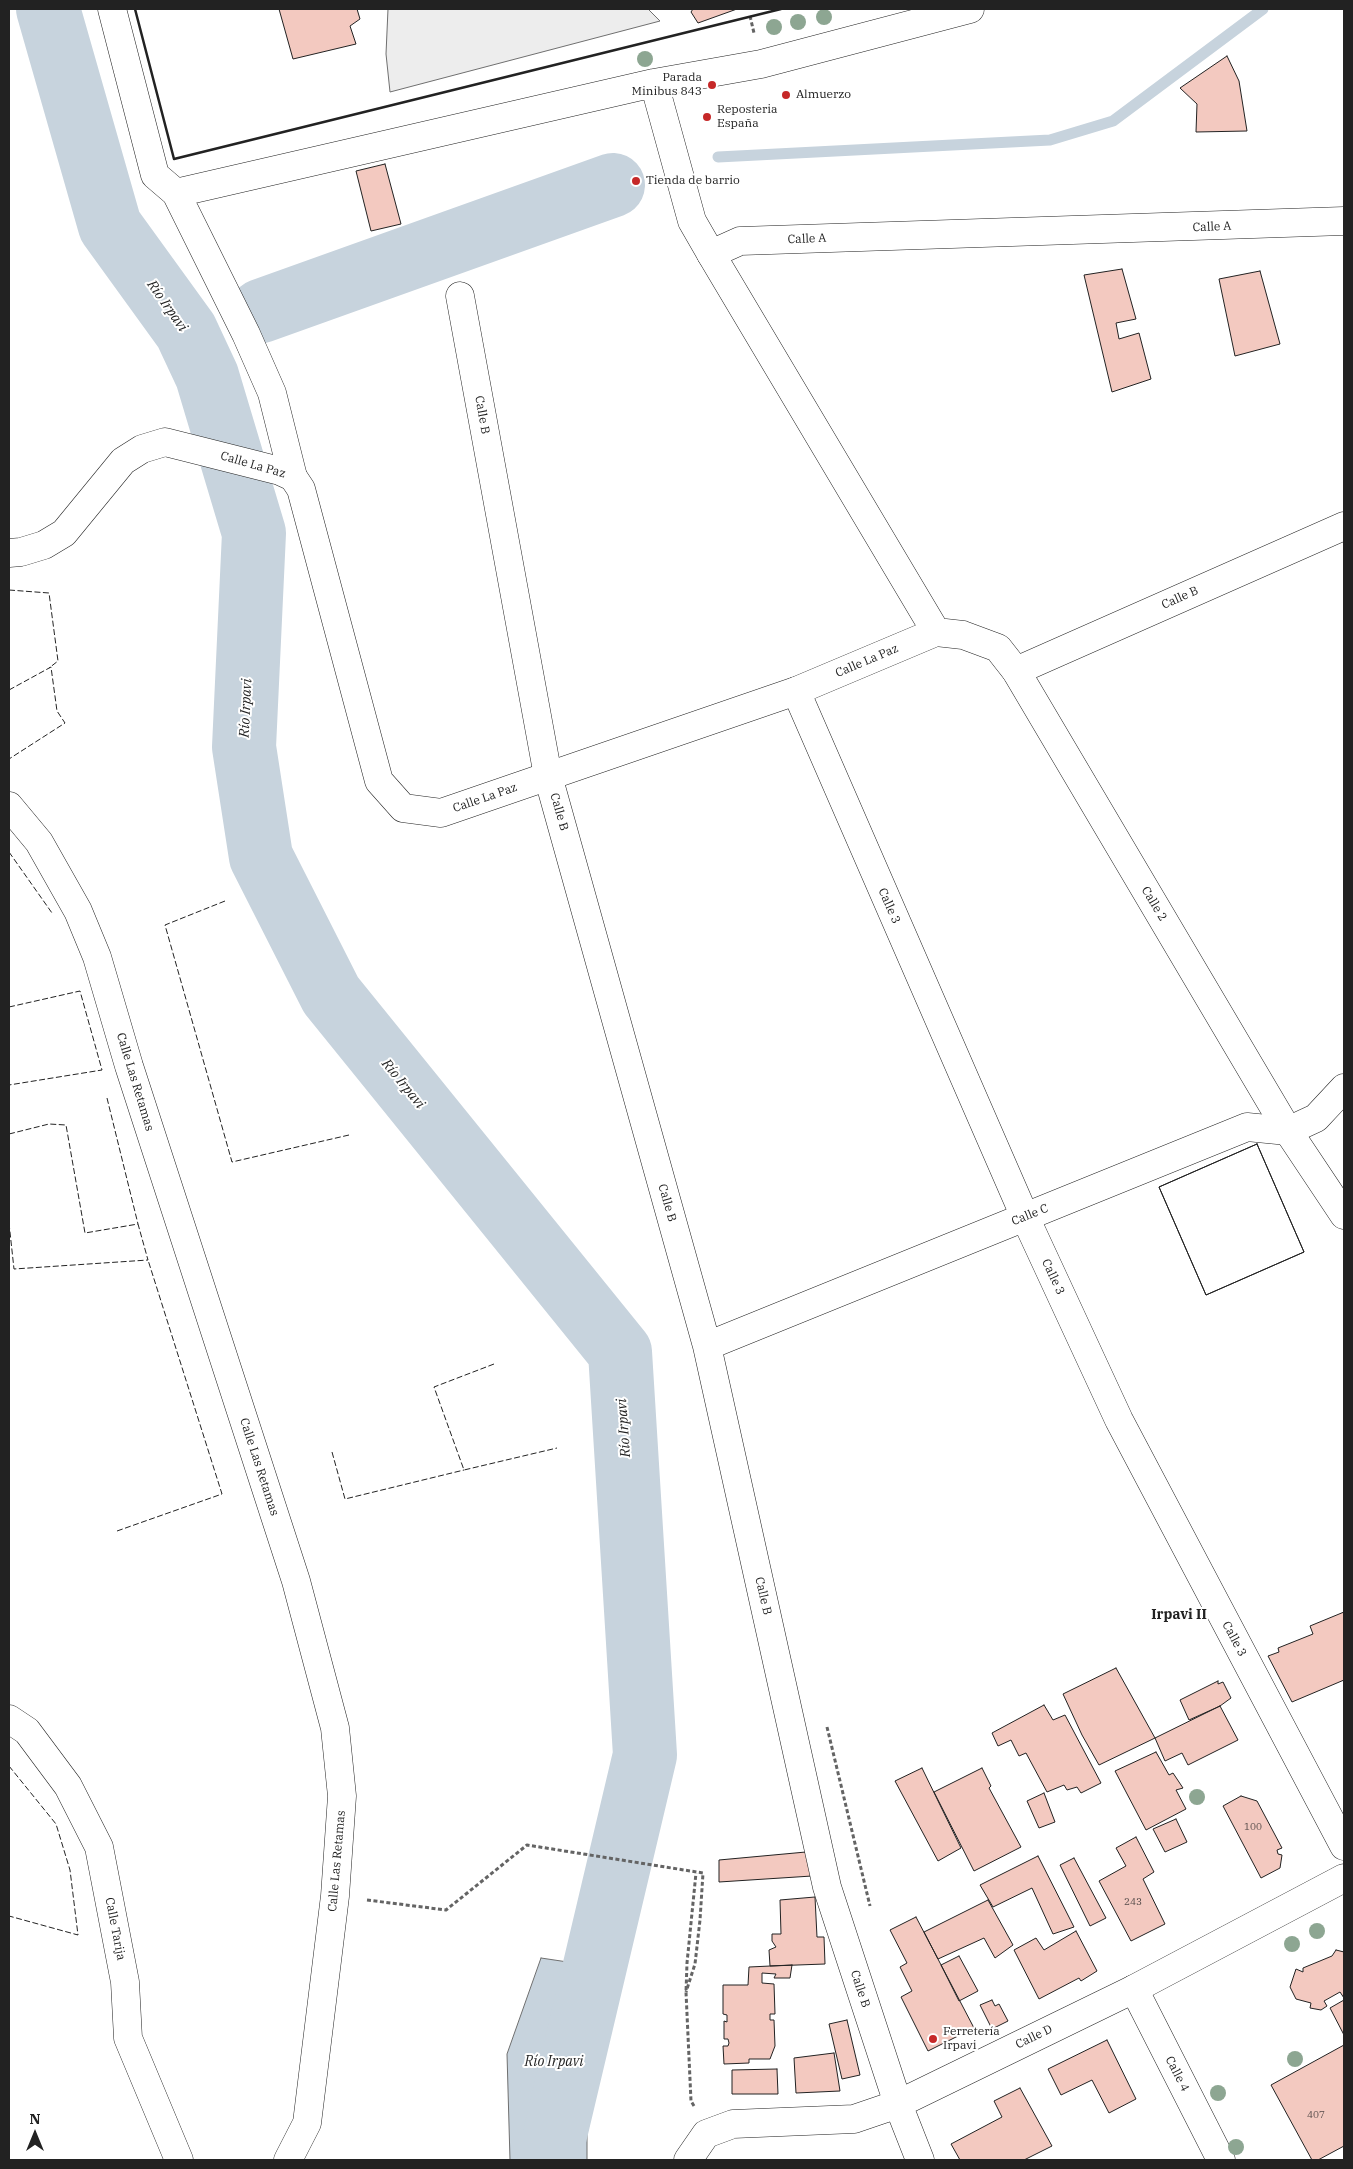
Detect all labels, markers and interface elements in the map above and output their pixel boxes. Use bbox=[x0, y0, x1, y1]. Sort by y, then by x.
place label: Parada Minibus 843 bbox=[631, 71, 702, 99]
marker: Parada Minibus 843 bbox=[706, 79, 718, 91]
place label: Almuerzo bbox=[796, 88, 851, 102]
marker: Almuerzo bbox=[780, 89, 792, 101]
place label: Reposteria España bbox=[717, 103, 778, 131]
marker: Reposteria España bbox=[701, 111, 713, 123]
place label: Tienda de barrio bbox=[646, 174, 740, 188]
marker: Tienda de barrio bbox=[630, 175, 642, 187]
street label: Calle A bbox=[1192, 219, 1232, 235]
street label: Calle A bbox=[787, 231, 827, 247]
water label: Río Irpavi bbox=[143, 277, 191, 335]
street label: Calle B bbox=[472, 395, 492, 435]
street label: Calle La Paz bbox=[219, 449, 287, 481]
street label: Calle B bbox=[1159, 584, 1201, 612]
street label: Calle La Paz bbox=[833, 641, 901, 681]
water label: Río Irpavi bbox=[236, 678, 256, 738]
street label: Calle La Paz bbox=[451, 780, 519, 816]
street label: Calle B bbox=[547, 791, 571, 833]
street label: Calle 2 bbox=[1138, 884, 1170, 924]
street label: Calle 3 bbox=[875, 886, 903, 926]
street label: Calle Las Retamas bbox=[113, 1031, 157, 1133]
water label: Río Irpavi bbox=[378, 1056, 428, 1112]
street label: Calle B bbox=[655, 1182, 679, 1224]
street label: Calle C bbox=[1009, 1201, 1051, 1229]
street label: Calle 3 bbox=[1038, 1257, 1068, 1297]
water label: Río Irpavi bbox=[614, 1398, 634, 1458]
street label: Calle Las Retamas bbox=[236, 1416, 282, 1518]
street label: Calle B bbox=[752, 1576, 774, 1616]
district label: Irpavi II bbox=[1151, 1607, 1207, 1623]
street label: Calle 3 bbox=[1219, 1619, 1249, 1659]
street label: Calle Las Retamas bbox=[325, 1810, 349, 1912]
house number: 100 bbox=[1244, 1821, 1262, 1833]
street label: Calle Tarija bbox=[102, 1896, 128, 1962]
house number: 243 bbox=[1124, 1896, 1142, 1908]
street label: Calle B bbox=[847, 1968, 873, 2010]
street label: Calle D bbox=[1013, 2022, 1055, 2052]
place label: Ferretería Irpavi bbox=[943, 2025, 1000, 2053]
marker: Ferretería Irpavi bbox=[927, 2033, 939, 2045]
water label: Río Irpavi bbox=[525, 2054, 583, 2070]
street label: Calle 4 bbox=[1162, 2054, 1192, 2094]
north arrow bbox=[10, 2109, 60, 2159]
house number: 407 bbox=[1307, 2109, 1325, 2121]
text: N bbox=[29, 2110, 41, 2128]

